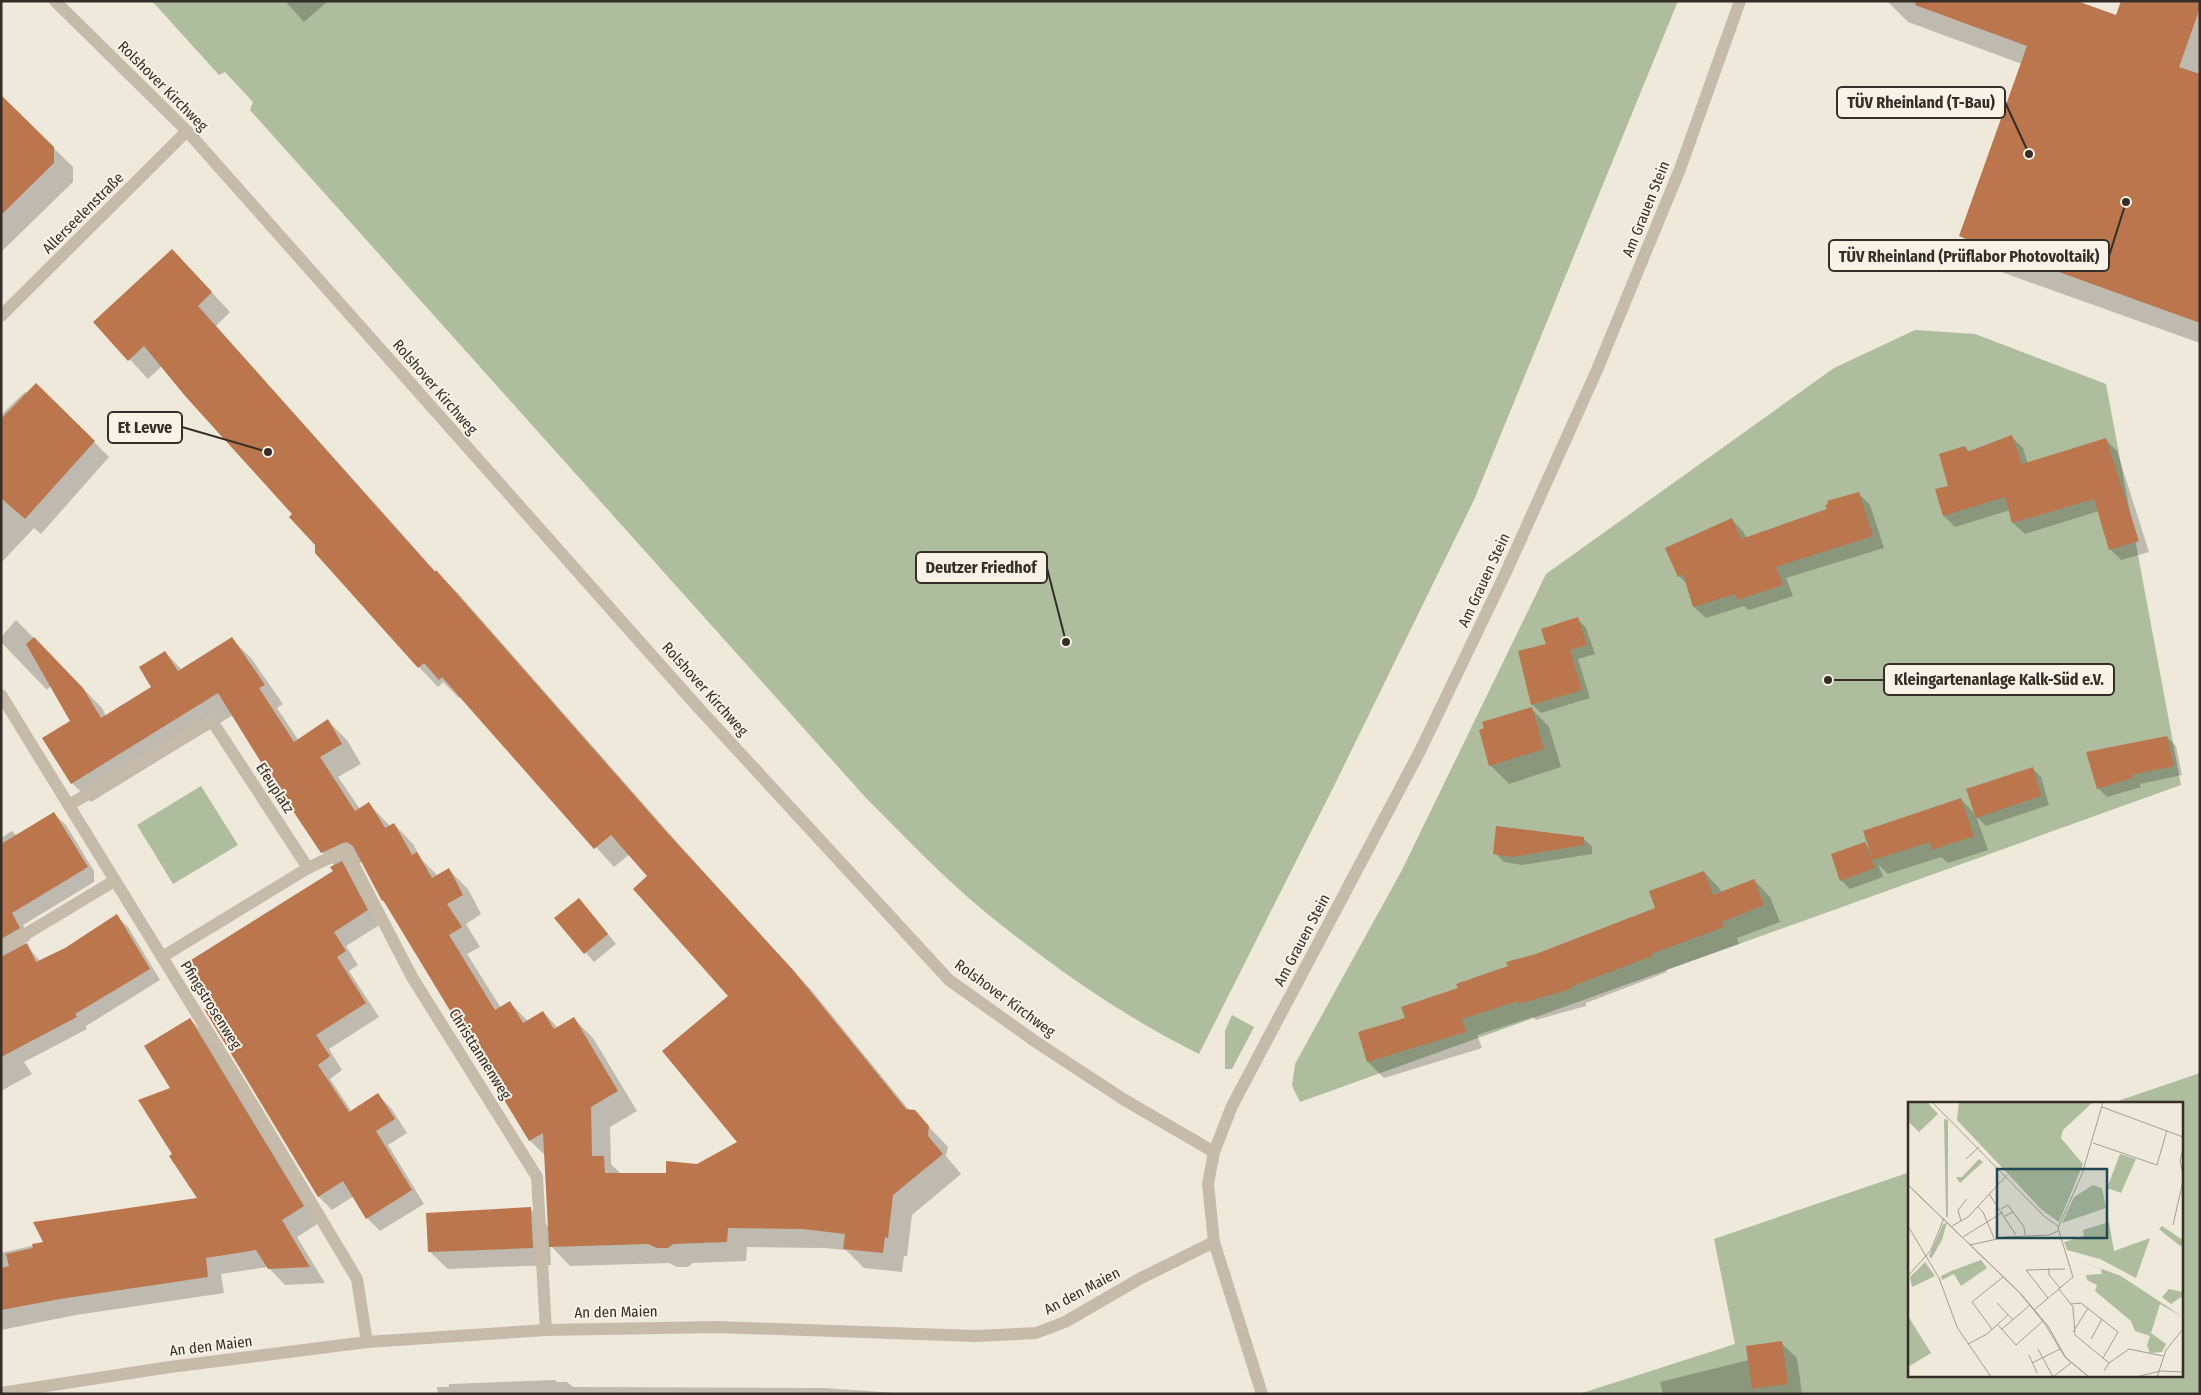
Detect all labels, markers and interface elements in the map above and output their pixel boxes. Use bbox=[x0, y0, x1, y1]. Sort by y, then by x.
street label: Rolshover Kirchweg bbox=[114, 37, 212, 135]
callout: TÜV Rheinland (T-Bau) bbox=[1837, 87, 2005, 118]
text: TÜV Rheinland (T-Bau) bbox=[1847, 92, 1995, 112]
street label: Am Grauen Stein bbox=[1619, 159, 1673, 259]
street label: Allerseelenstraße bbox=[39, 169, 127, 257]
callout: TÜV Rheinland (Prüflabor Photovoltaik) bbox=[1829, 240, 2109, 271]
text: TÜV Rheinland (Prüflabor Photovoltaik) bbox=[1839, 246, 2099, 266]
street label: Rolshover Kirchweg bbox=[389, 336, 481, 438]
callout: Et Levve bbox=[108, 412, 182, 443]
text: Et Levve bbox=[118, 418, 172, 437]
street label: Am Grauen Stein bbox=[1454, 530, 1514, 630]
callout: Deutzer Friedhof bbox=[916, 552, 1047, 583]
text: Deutzer Friedhof bbox=[926, 558, 1038, 577]
street label: Rolshover Kirchweg bbox=[658, 638, 752, 740]
callout: Kleingartenanlage Kalk-Süd e.V. bbox=[1884, 664, 2114, 695]
text: Kleingartenanlage Kalk-Süd e.V. bbox=[1894, 670, 2104, 689]
street label: Efeuplatz bbox=[252, 759, 298, 817]
street label: Am Grauen Stein bbox=[1270, 891, 1334, 989]
street label: Rolshover Kirchweg bbox=[951, 955, 1059, 1041]
street label: Pfingstrosenweg bbox=[177, 958, 245, 1052]
street label: Christtannenweg bbox=[445, 1005, 515, 1103]
inset map bbox=[1908, 1102, 2184, 1378]
street label: An den Maien bbox=[1041, 1263, 1123, 1319]
street label: An den Maien bbox=[574, 1302, 658, 1322]
street label: An den Maien bbox=[169, 1332, 253, 1360]

